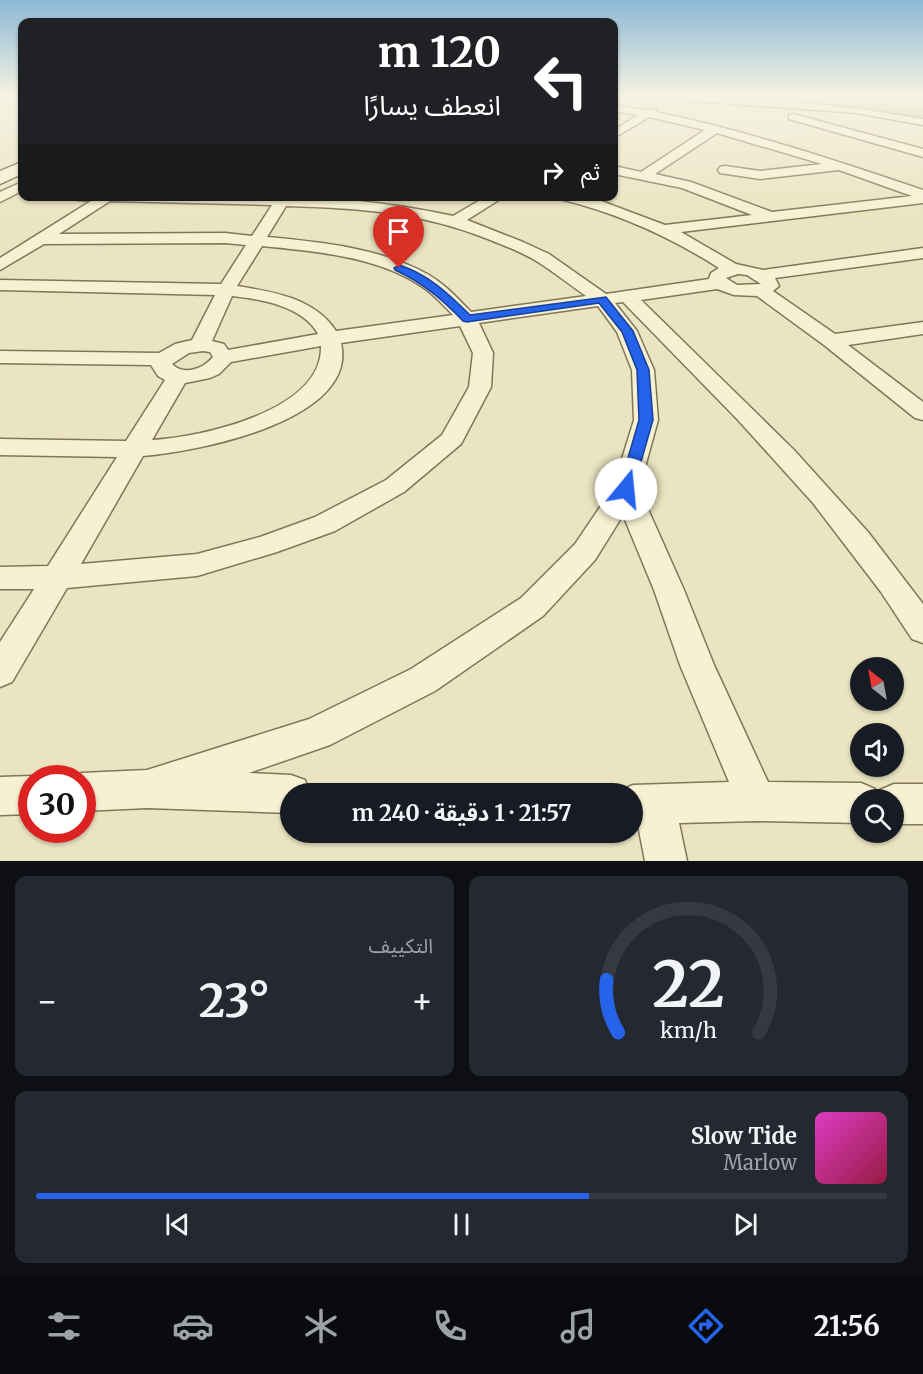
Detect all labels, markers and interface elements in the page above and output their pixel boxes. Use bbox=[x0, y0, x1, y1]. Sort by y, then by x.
text: 120 m bbox=[378, 26, 501, 78]
icon: left bbox=[522, 42, 600, 120]
text: انعطف يسارًا bbox=[363, 88, 501, 122]
icon: right bbox=[536, 156, 569, 189]
text: ثم bbox=[581, 158, 600, 186]
pin bbox=[373, 206, 424, 268]
icon: arrive bbox=[382, 215, 415, 248]
position arrow bbox=[594, 457, 658, 521]
north arrow bbox=[850, 657, 904, 711]
map controls bbox=[850, 657, 904, 843]
button: sound bbox=[850, 723, 904, 777]
speed limit sign: 30 bbox=[18, 765, 96, 843]
button: search bbox=[850, 789, 904, 843]
text: 21:57 · 1 دقيقة · 240 m bbox=[352, 799, 571, 827]
text: التكييف bbox=[369, 933, 433, 958]
text: 22 bbox=[652, 946, 725, 1024]
text: 23° bbox=[199, 973, 270, 1029]
text: − bbox=[36, 981, 58, 1022]
text: + bbox=[411, 981, 433, 1022]
text: km/h bbox=[660, 1017, 717, 1044]
text: Slow Tide bbox=[691, 1122, 797, 1150]
text: Marlow bbox=[723, 1150, 797, 1175]
icon: previous bbox=[161, 1208, 194, 1241]
icon: pause bbox=[445, 1208, 478, 1241]
icon: next bbox=[729, 1208, 762, 1241]
icon: filters bbox=[43, 1305, 85, 1347]
icon: car bbox=[172, 1305, 214, 1347]
icon: climate bbox=[300, 1305, 342, 1347]
icon: phone bbox=[429, 1305, 471, 1347]
icon: music bbox=[557, 1305, 599, 1347]
icon: directions bbox=[685, 1305, 727, 1347]
text: 21:56 bbox=[814, 1309, 880, 1343]

